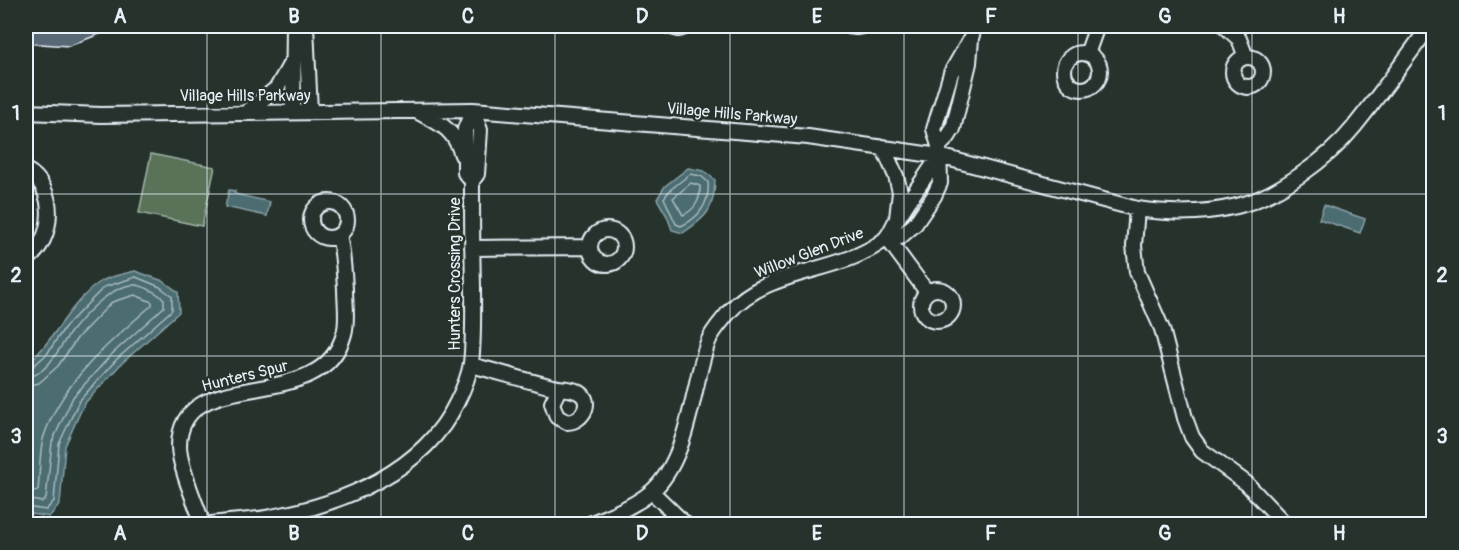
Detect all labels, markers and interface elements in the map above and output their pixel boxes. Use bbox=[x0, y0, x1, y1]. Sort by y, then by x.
text: A bbox=[114, 4, 127, 29]
text: B bbox=[288, 4, 300, 29]
text: C bbox=[462, 4, 474, 29]
text: D bbox=[636, 4, 649, 29]
text: E bbox=[812, 4, 823, 29]
text: F bbox=[985, 4, 997, 29]
text: G bbox=[1158, 4, 1172, 29]
text: H bbox=[1333, 4, 1346, 29]
street label: Village Hills Parkway bbox=[179, 86, 311, 106]
street label: Village Hills Parkway bbox=[666, 98, 798, 130]
text: 1 bbox=[12, 101, 20, 126]
text: 1 bbox=[1438, 101, 1446, 126]
street label: Hunters Crossing Drive bbox=[445, 197, 465, 351]
street label: Willow Glen Drive bbox=[752, 223, 867, 283]
text: 2 bbox=[10, 263, 22, 288]
text: 2 bbox=[1436, 263, 1448, 288]
street label: Hunters Spur bbox=[200, 356, 291, 396]
text: 3 bbox=[10, 424, 22, 449]
text: 3 bbox=[1436, 424, 1448, 449]
text: A bbox=[114, 521, 127, 546]
text: B bbox=[288, 521, 300, 546]
text: C bbox=[462, 521, 474, 546]
text: D bbox=[636, 521, 649, 546]
text: E bbox=[812, 521, 823, 546]
text: F bbox=[985, 521, 997, 546]
text: G bbox=[1158, 521, 1172, 546]
text: H bbox=[1333, 521, 1346, 546]

